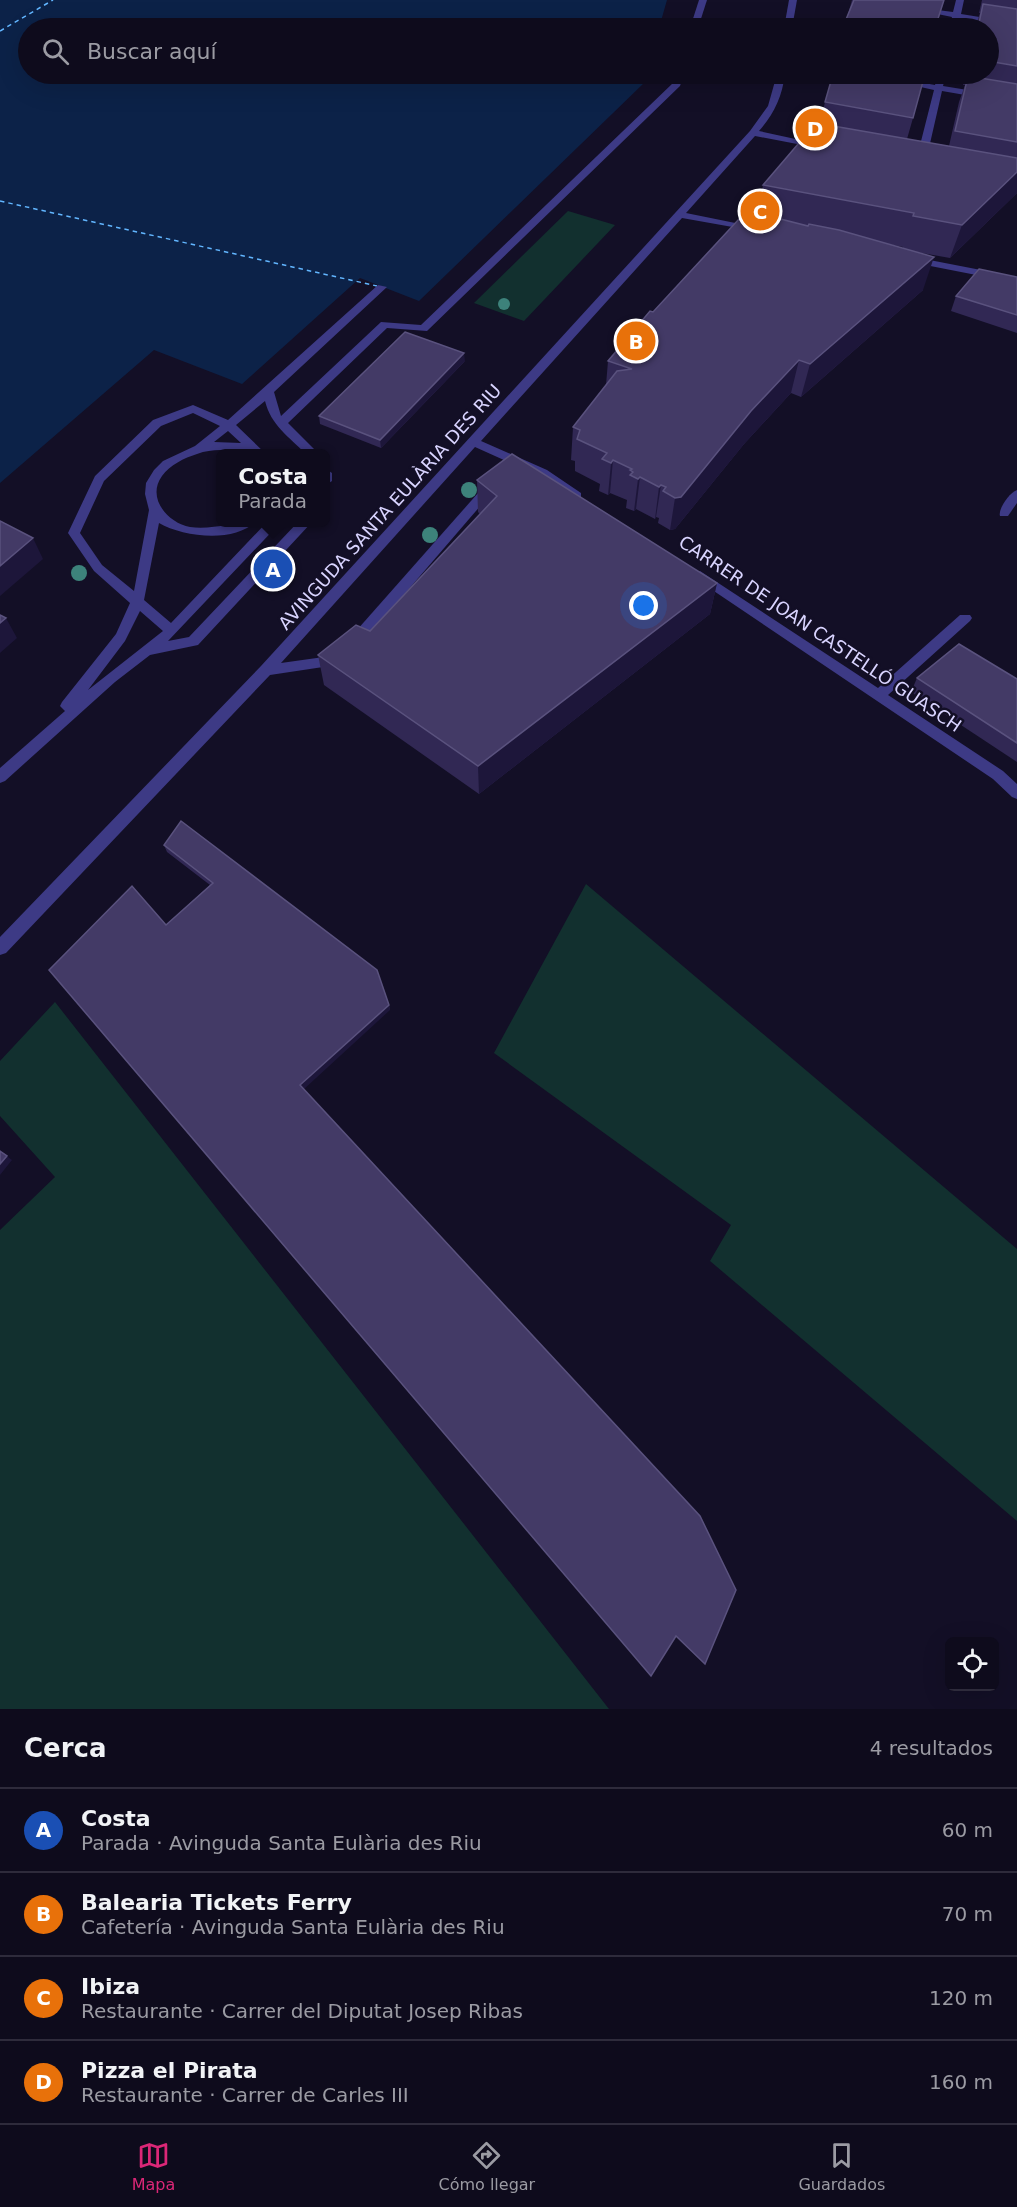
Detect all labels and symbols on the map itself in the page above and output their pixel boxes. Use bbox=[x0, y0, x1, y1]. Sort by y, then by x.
pin: D bbox=[796, 106, 834, 150]
pin: C bbox=[740, 188, 780, 234]
pin: B bbox=[616, 318, 656, 364]
street label: AVINGUDA SANTA EULÀRIA DES RIU bbox=[274, 380, 506, 634]
street label: CARRER DE JOAN CASTELLÓ GUASCH bbox=[675, 531, 965, 736]
pin: A bbox=[254, 546, 292, 592]
your location bbox=[629, 591, 658, 620]

